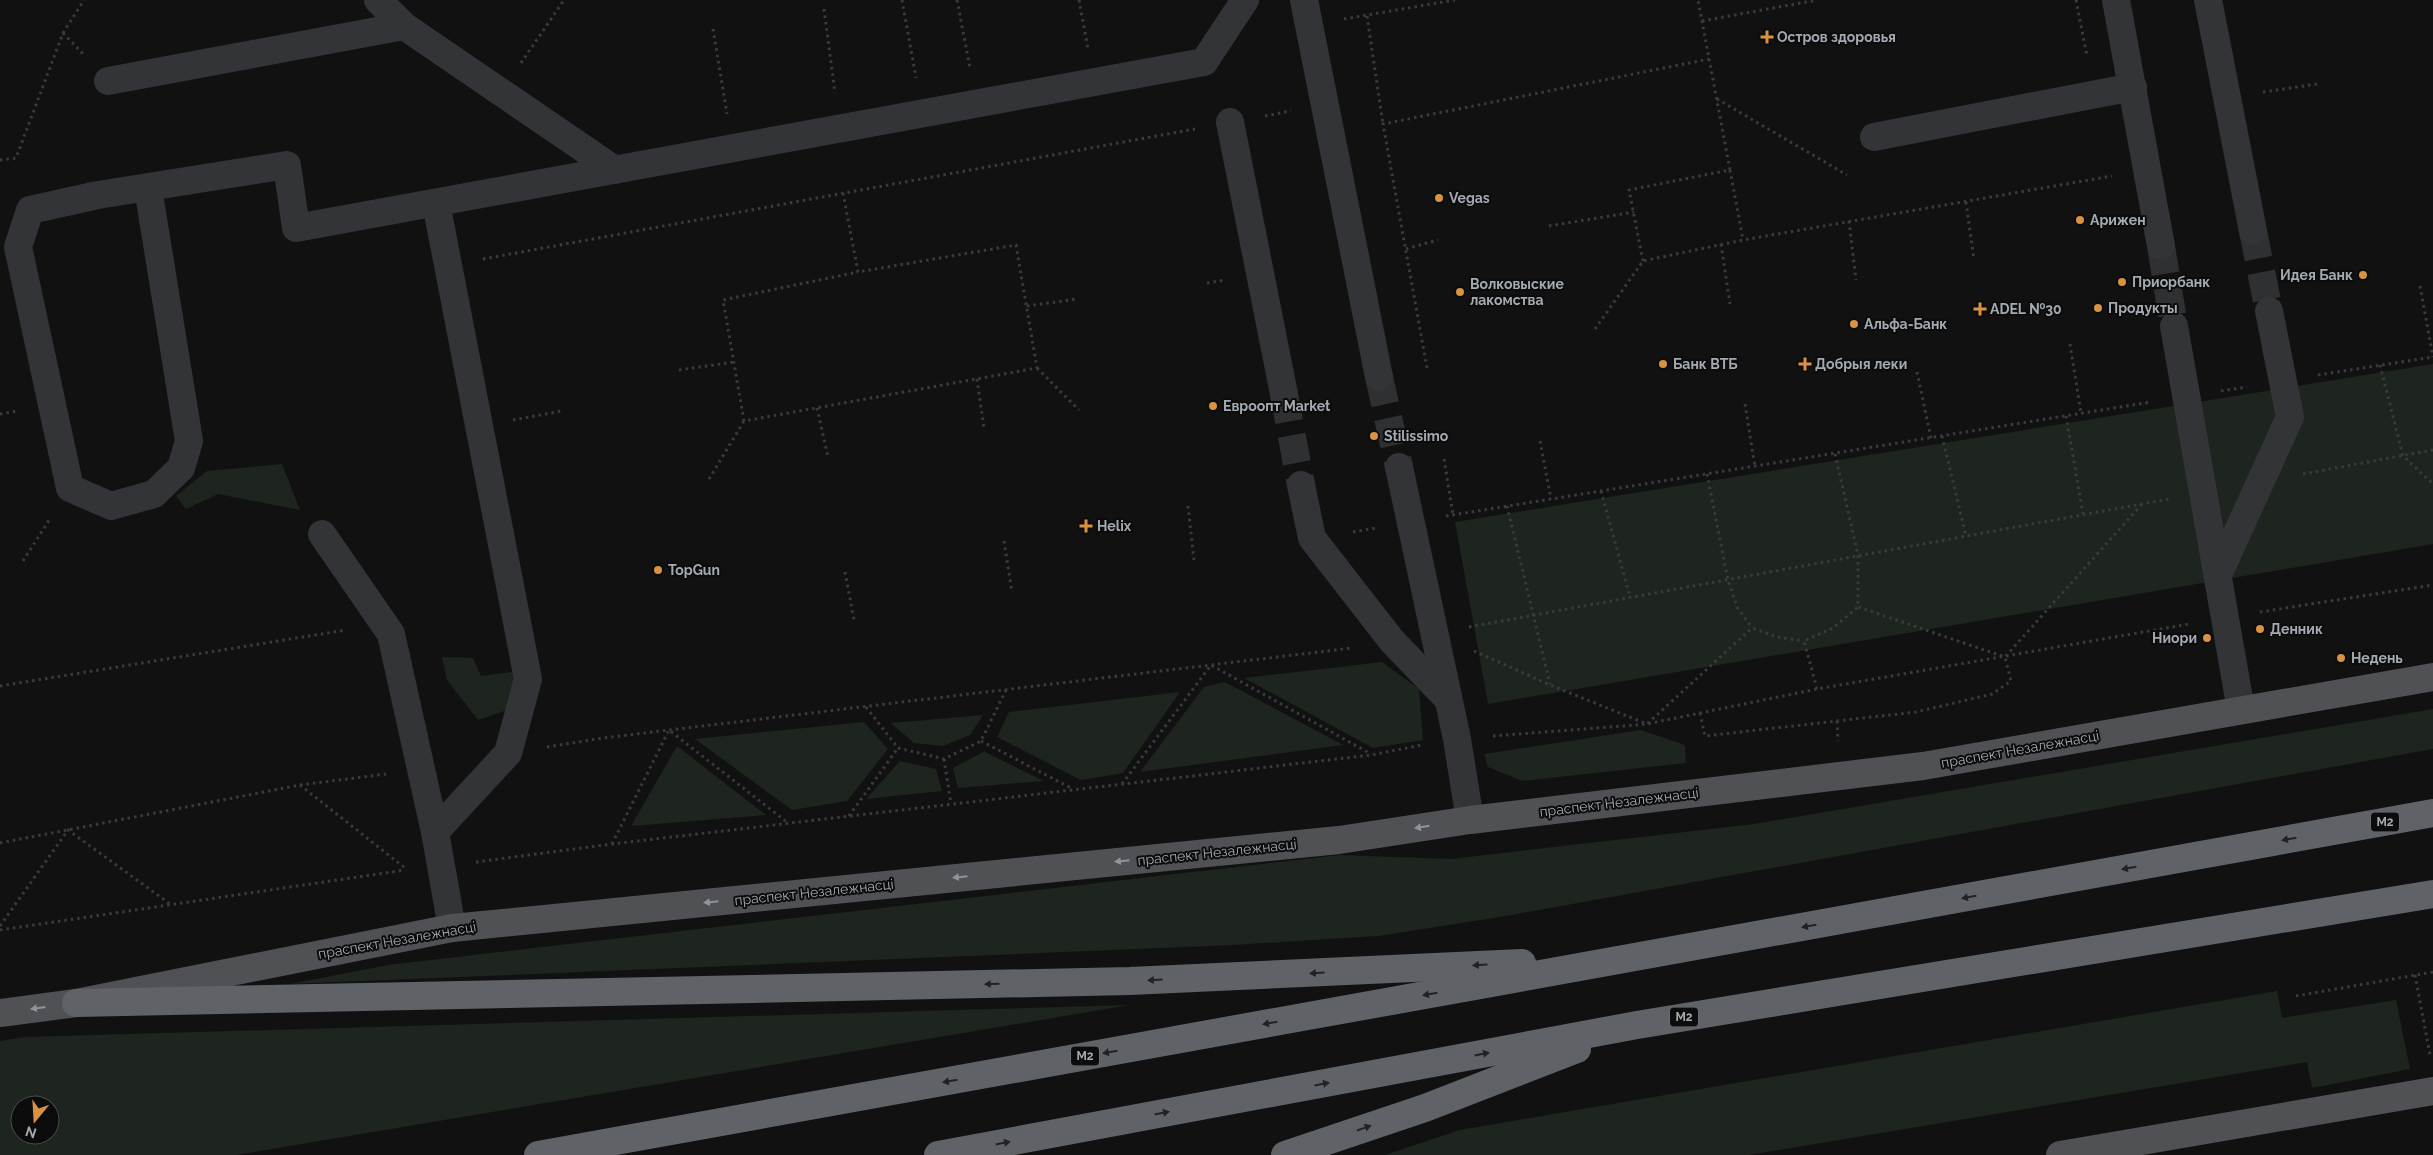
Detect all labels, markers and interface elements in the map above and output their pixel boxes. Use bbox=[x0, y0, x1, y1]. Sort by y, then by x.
place label: Остров здоровья bbox=[1777, 29, 1896, 45]
marker: Остров здоровья bbox=[1761, 31, 1773, 43]
place label: Vegas bbox=[1449, 190, 1490, 206]
marker: Vegas bbox=[1433, 192, 1445, 204]
place label: Арижен bbox=[2090, 212, 2146, 228]
marker: Арижен bbox=[2074, 214, 2086, 226]
place label: Идея Банк bbox=[2280, 267, 2353, 283]
marker: Идея Банк bbox=[2357, 269, 2369, 281]
place label: Приорбанк bbox=[2132, 274, 2210, 290]
place label: Волковыские лакомства bbox=[1470, 276, 1564, 308]
marker: Приорбанк bbox=[2116, 276, 2128, 288]
marker: Волковыские лакомства bbox=[1454, 286, 1466, 298]
place label: Продукты bbox=[2108, 300, 2178, 316]
place label: ADEL №30 bbox=[1990, 301, 2062, 317]
marker: Продукты bbox=[2092, 302, 2104, 314]
marker: ADEL №30 bbox=[1974, 303, 1986, 315]
place label: Альфа-Банк bbox=[1864, 316, 1947, 332]
marker: Альфа-Банк bbox=[1848, 318, 1860, 330]
place label: Банк ВТБ bbox=[1673, 356, 1738, 372]
place label: Добрыя леки bbox=[1815, 356, 1907, 372]
marker: Банк ВТБ bbox=[1657, 358, 1669, 370]
marker: Добрыя леки bbox=[1799, 358, 1811, 370]
place label: Евроопт Market bbox=[1223, 398, 1331, 414]
marker: Евроопт Market bbox=[1207, 400, 1219, 412]
place label: Stilissimo bbox=[1384, 428, 1449, 444]
marker: Stilissimo bbox=[1368, 430, 1380, 442]
place label: Helix bbox=[1097, 518, 1132, 534]
marker: Helix bbox=[1079, 519, 1093, 533]
place label: TopGun bbox=[668, 562, 720, 578]
marker: TopGun bbox=[652, 564, 664, 576]
place label: Денник bbox=[2270, 621, 2323, 637]
marker: Денник bbox=[2254, 623, 2266, 635]
place label: Ниори bbox=[2152, 630, 2197, 646]
marker: Ниори bbox=[2201, 632, 2213, 644]
place label: Недень bbox=[2351, 650, 2403, 666]
marker: Недень bbox=[2335, 652, 2347, 664]
street label: праспект Незалежнасці bbox=[1940, 727, 2100, 771]
street label: праспект Незалежнасці bbox=[1539, 784, 1699, 820]
road number: М2 bbox=[2371, 812, 2399, 832]
one-way arrow bbox=[1414, 824, 1430, 832]
street label: праспект Незалежнасці bbox=[1137, 836, 1297, 868]
one-way arrow bbox=[2280, 836, 2296, 844]
one-way arrow bbox=[1113, 858, 1129, 866]
one-way arrow bbox=[2121, 865, 2137, 873]
one-way arrow bbox=[952, 874, 968, 882]
street label: праспект Незалежнасці bbox=[734, 876, 894, 908]
one-way arrow bbox=[1961, 893, 1977, 901]
one-way arrow bbox=[703, 898, 719, 906]
street label: праспект Незалежнасці bbox=[317, 918, 477, 962]
one-way arrow bbox=[1802, 922, 1817, 930]
one-way arrow bbox=[1471, 961, 1487, 969]
one-way arrow bbox=[1309, 969, 1325, 977]
one-way arrow bbox=[1147, 977, 1163, 985]
one-way arrow bbox=[984, 980, 1000, 988]
one-way arrow bbox=[1422, 991, 1438, 999]
one-way arrow bbox=[30, 1004, 46, 1012]
road number: М2 bbox=[1670, 1008, 1698, 1026]
one-way arrow bbox=[1262, 1020, 1278, 1028]
road number: М2 bbox=[1071, 1046, 1099, 1066]
one-way arrow bbox=[1102, 1048, 1118, 1056]
one-way arrow bbox=[1474, 1050, 1490, 1058]
one-way arrow bbox=[942, 1077, 958, 1085]
one-way arrow bbox=[1315, 1079, 1331, 1087]
north arrow bbox=[10, 1095, 60, 1145]
one-way arrow bbox=[1155, 1109, 1171, 1117]
text: N bbox=[23, 1123, 39, 1142]
one-way arrow bbox=[1357, 1124, 1372, 1132]
one-way arrow bbox=[995, 1139, 1010, 1147]

